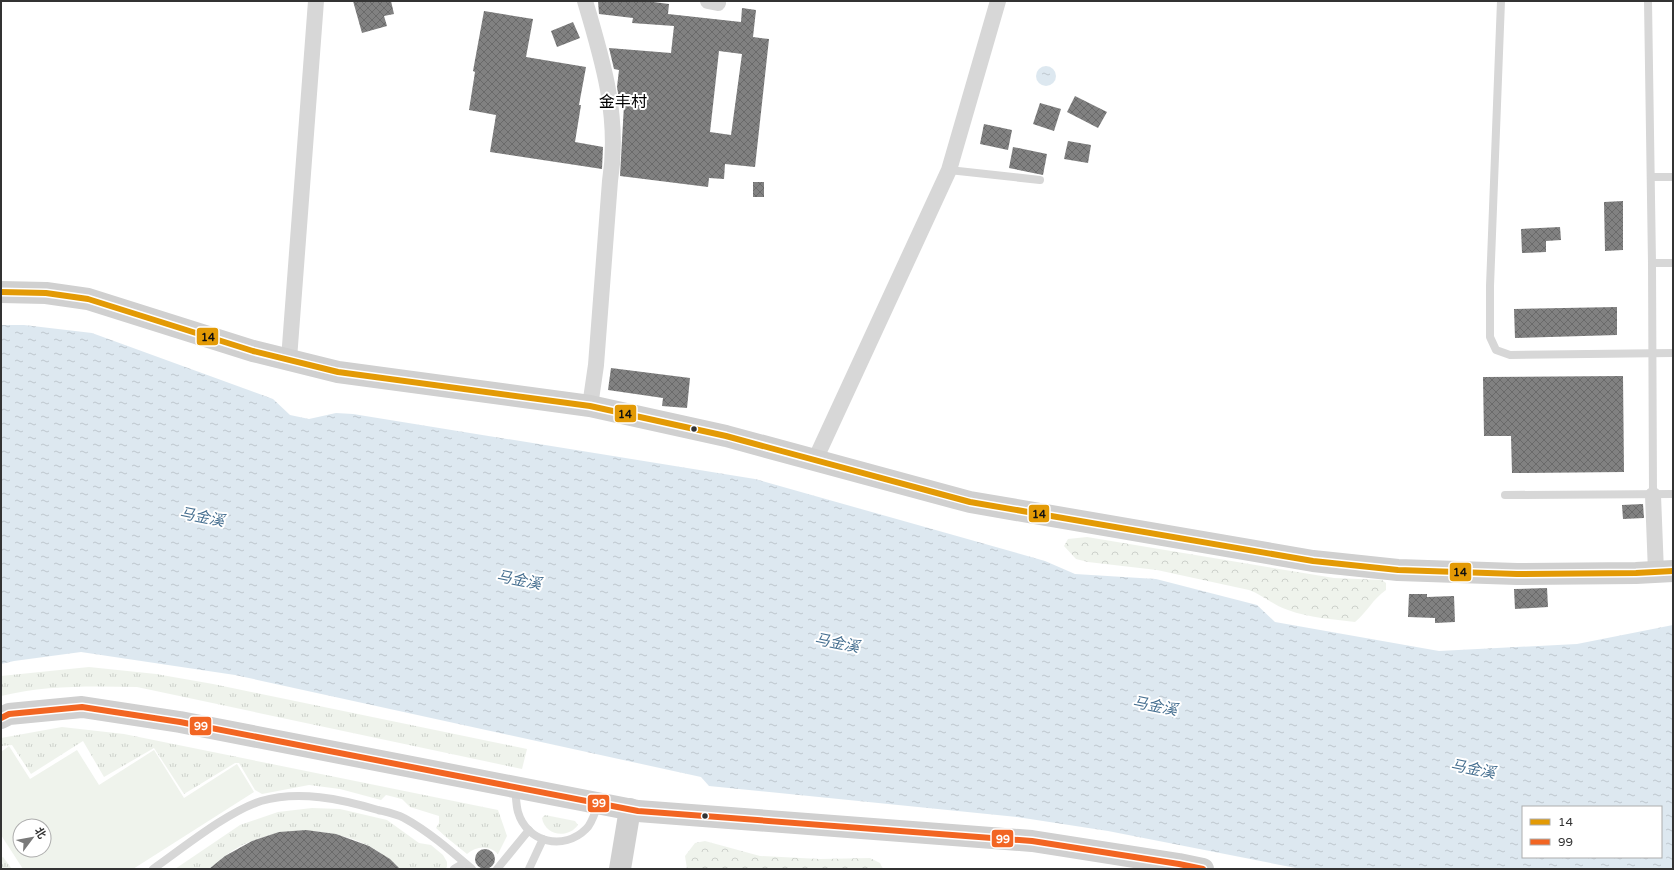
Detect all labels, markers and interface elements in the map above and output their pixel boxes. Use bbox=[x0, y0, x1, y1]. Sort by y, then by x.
district label: 金丰村 bbox=[599, 92, 647, 112]
line badge: 14 bbox=[196, 327, 219, 346]
text: 14 bbox=[201, 331, 215, 344]
line badge: 14 bbox=[614, 404, 637, 423]
text: 14 bbox=[618, 408, 632, 421]
unlabelled marker bbox=[689, 424, 699, 434]
water label: 马金溪 bbox=[178, 504, 228, 531]
line badge: 14 bbox=[1028, 504, 1050, 523]
text: 14 bbox=[1032, 508, 1046, 521]
line badge: 14 bbox=[1449, 562, 1472, 582]
text: 14 bbox=[1453, 566, 1467, 579]
water label: 马金溪 bbox=[495, 567, 545, 594]
water label: 马金溪 bbox=[813, 630, 863, 657]
water label: 马金溪 bbox=[1131, 693, 1181, 720]
line badge: 99 bbox=[189, 716, 212, 736]
text: 99 bbox=[194, 720, 208, 733]
water label: 马金溪 bbox=[1449, 756, 1499, 783]
line badge: 99 bbox=[587, 794, 610, 813]
text: 99 bbox=[592, 797, 606, 810]
legend bbox=[1522, 806, 1662, 858]
unlabelled marker bbox=[700, 811, 710, 821]
text: 14 bbox=[1558, 815, 1574, 829]
north arrow bbox=[12, 818, 52, 858]
text: 北 bbox=[32, 825, 48, 841]
line badge: 99 bbox=[991, 829, 1014, 848]
text: 99 bbox=[996, 833, 1010, 846]
text: 99 bbox=[1558, 835, 1573, 849]

